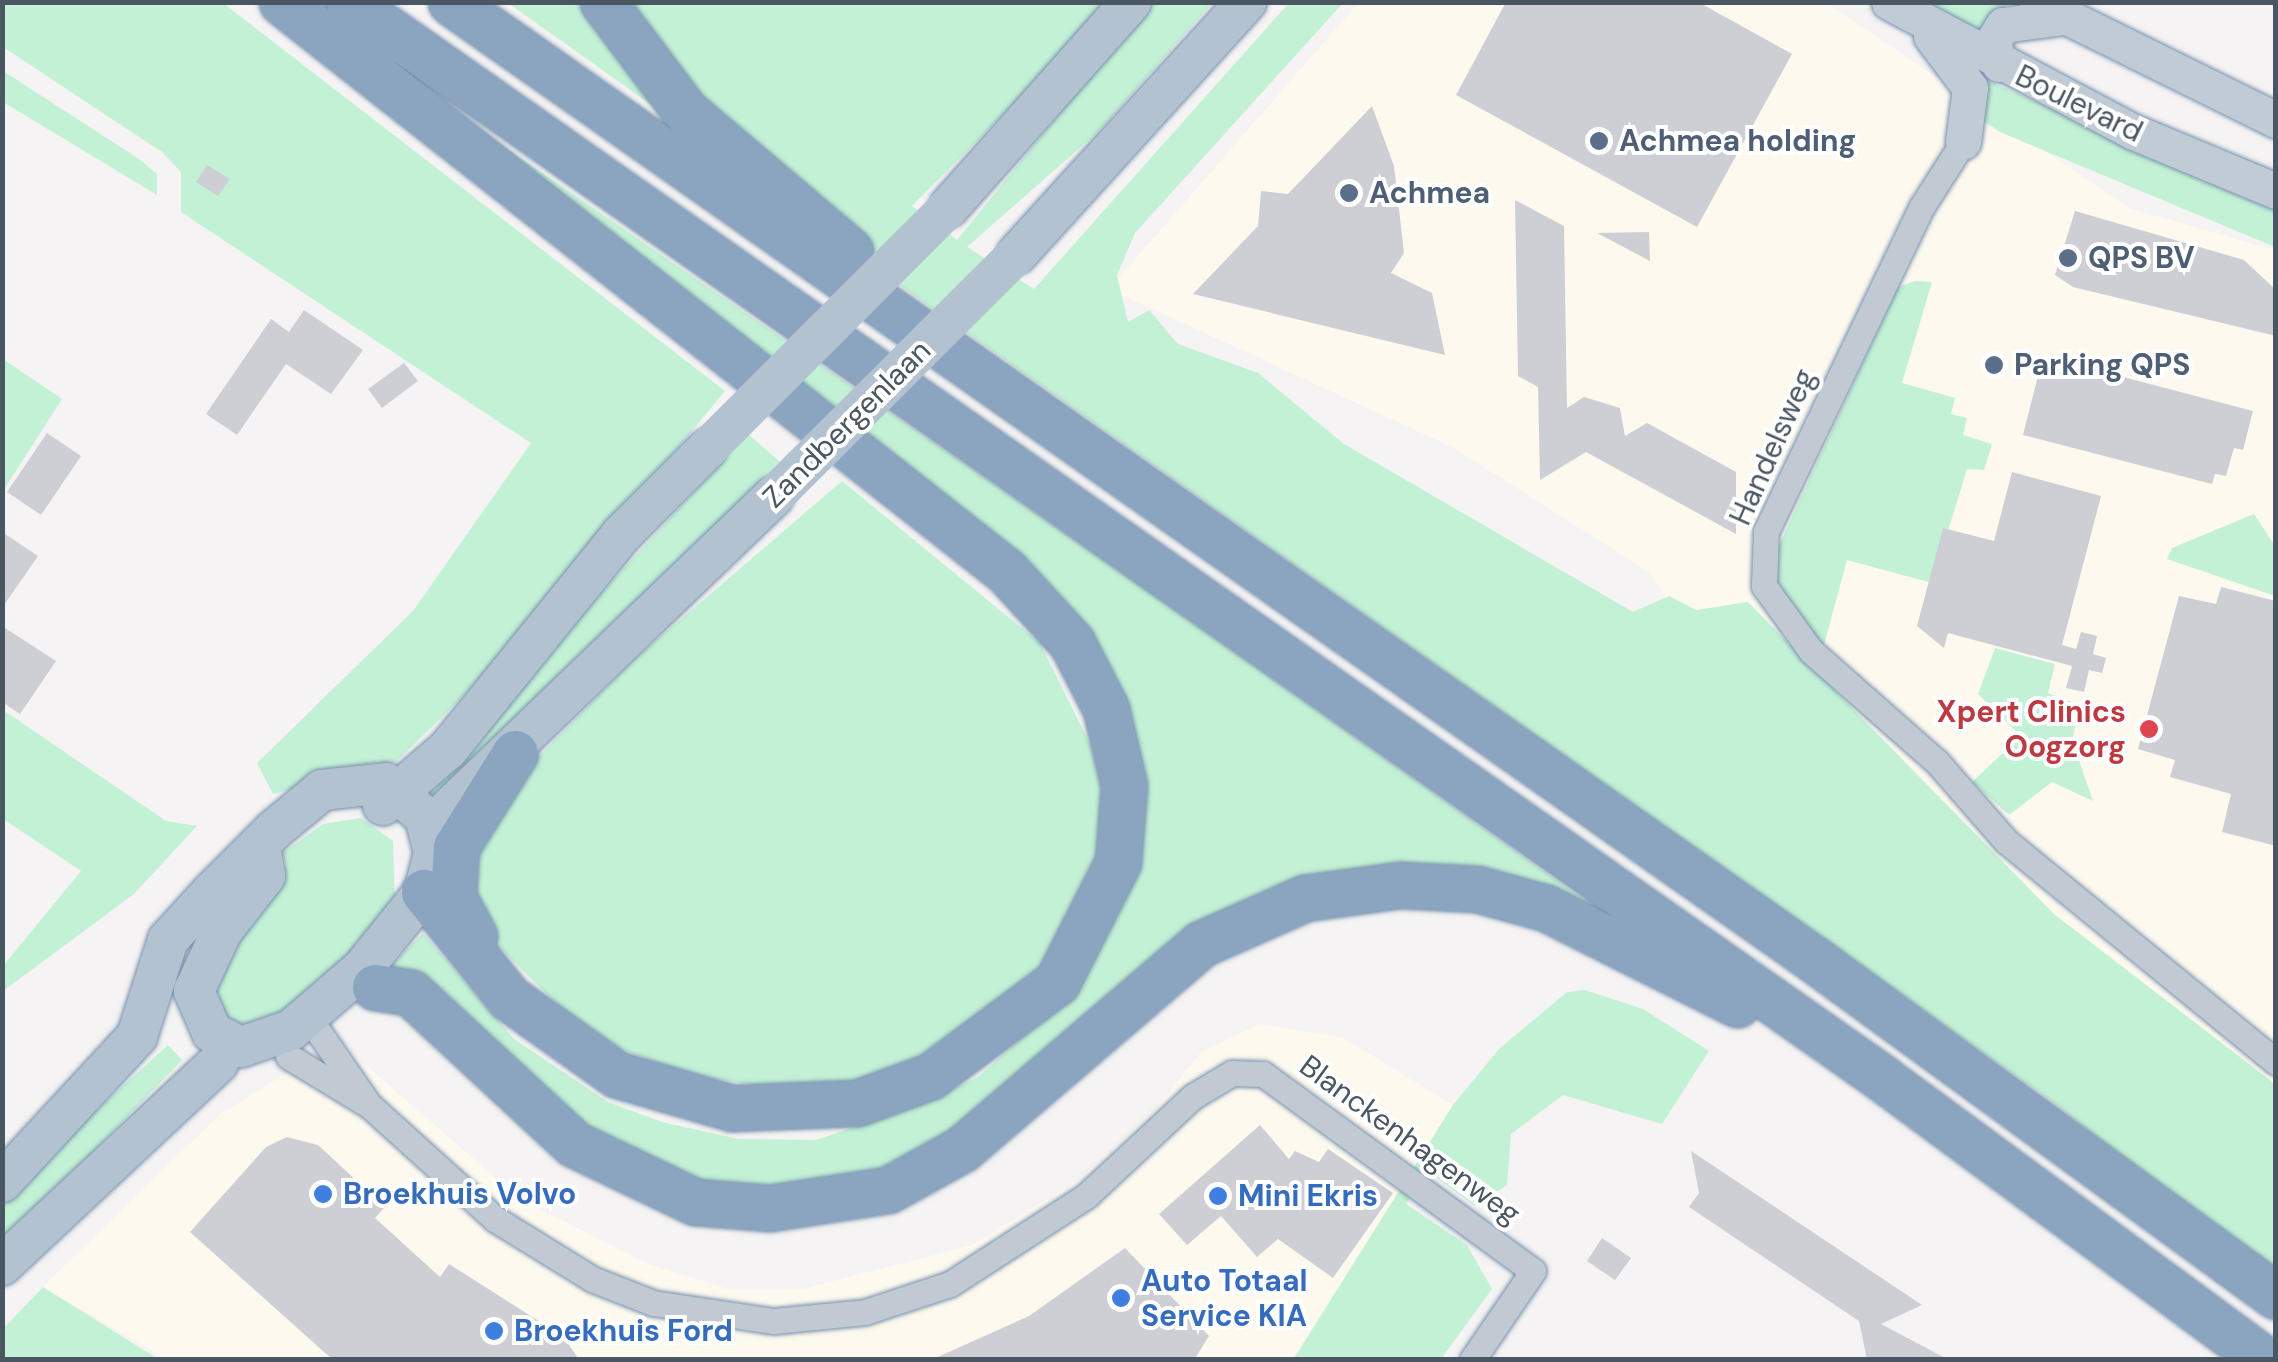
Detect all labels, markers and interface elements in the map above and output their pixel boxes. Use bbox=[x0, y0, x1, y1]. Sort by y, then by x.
street label: Boulevard bbox=[2010, 58, 2148, 150]
place label: Achmea holding bbox=[1619, 123, 1856, 159]
marker: Achmea holding bbox=[1588, 130, 1610, 152]
place label: Achmea bbox=[1369, 175, 1490, 211]
marker: Achmea bbox=[1338, 182, 1360, 204]
place label: QPS BV bbox=[2088, 240, 2195, 276]
marker: QPS BV bbox=[2057, 247, 2079, 269]
street label: Zandbergenlaan bbox=[756, 333, 938, 515]
place label: Parking QPS bbox=[2014, 347, 2190, 383]
marker: Parking QPS bbox=[1983, 354, 2005, 376]
street label: Handelsweg bbox=[1723, 363, 1823, 531]
place label: Xpert Clinics Oogzorg bbox=[1937, 694, 2126, 764]
marker: Xpert Clinics Oogzorg bbox=[2136, 716, 2162, 742]
street label: Blanckenhagenweg bbox=[1293, 1048, 1527, 1232]
place label: Broekhuis Volvo bbox=[343, 1176, 576, 1212]
place label: Mini Ekris bbox=[1238, 1178, 1378, 1214]
marker: Broekhuis Volvo bbox=[312, 1183, 334, 1205]
marker: Mini Ekris bbox=[1207, 1185, 1229, 1207]
place label: Auto Totaal Service KIA bbox=[1141, 1263, 1307, 1334]
marker: Auto Totaal Service KIA bbox=[1110, 1287, 1132, 1309]
place label: Broekhuis Ford bbox=[514, 1313, 733, 1349]
marker: Broekhuis Ford bbox=[483, 1320, 505, 1342]

